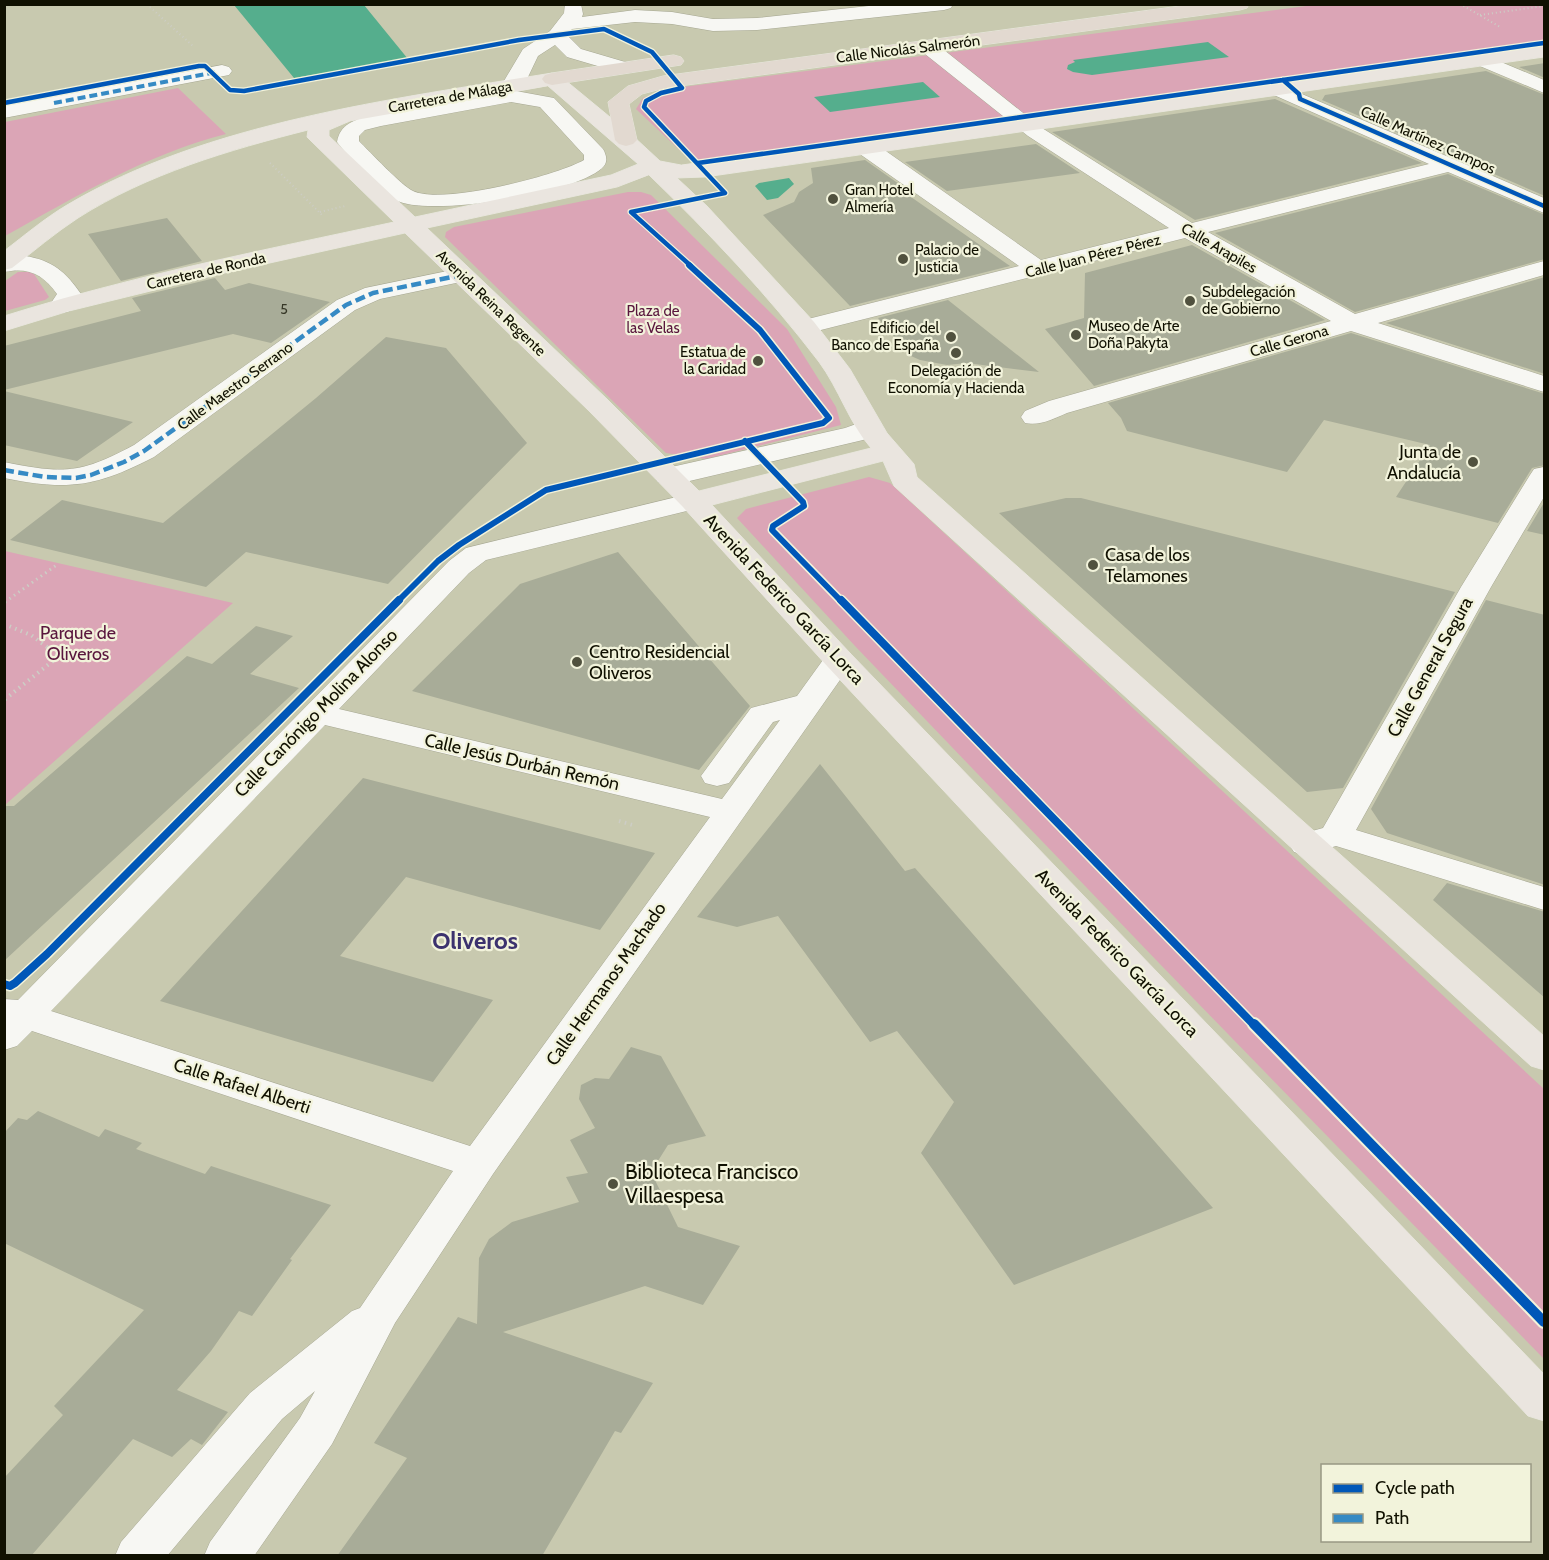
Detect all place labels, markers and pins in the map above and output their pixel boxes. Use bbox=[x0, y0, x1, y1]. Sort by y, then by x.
place label: Gran Hotel Almería bbox=[845, 181, 914, 216]
marker: Gran Hotel Almería bbox=[826, 192, 840, 206]
place label: Palacio de Justicia bbox=[914, 241, 979, 276]
marker: Palacio de Justicia bbox=[896, 252, 910, 266]
place label: Subdelegación de Gobierno bbox=[1202, 283, 1295, 318]
marker: Subdelegación de Gobierno bbox=[1183, 294, 1197, 308]
place label: Museo de Arte Doña Pakyta bbox=[1088, 317, 1180, 352]
place label: Edificio del Banco de España bbox=[831, 319, 940, 354]
marker: Museo de Arte Doña Pakyta bbox=[1069, 328, 1083, 342]
marker: Edificio del Banco de España bbox=[944, 330, 958, 344]
place label: Estatua de la Caridad bbox=[680, 343, 746, 378]
marker: Delegación de Economía y Hacienda bbox=[949, 346, 963, 360]
marker: Estatua de la Caridad bbox=[751, 354, 765, 368]
place label: Delegación de Economía y Hacienda bbox=[888, 362, 1025, 397]
place label: Junta de Andalucía bbox=[1387, 441, 1461, 484]
marker: Junta de Andalucía bbox=[1466, 455, 1480, 469]
place label: Casa de los Telamones bbox=[1105, 544, 1190, 587]
marker: Casa de los Telamones bbox=[1086, 558, 1100, 572]
place label: Centro Residencial Oliveros bbox=[589, 641, 730, 684]
marker: Centro Residencial Oliveros bbox=[570, 655, 584, 669]
place label: Biblioteca Francisco Villaespesa bbox=[625, 1159, 798, 1208]
marker: Biblioteca Francisco Villaespesa bbox=[606, 1177, 620, 1191]

